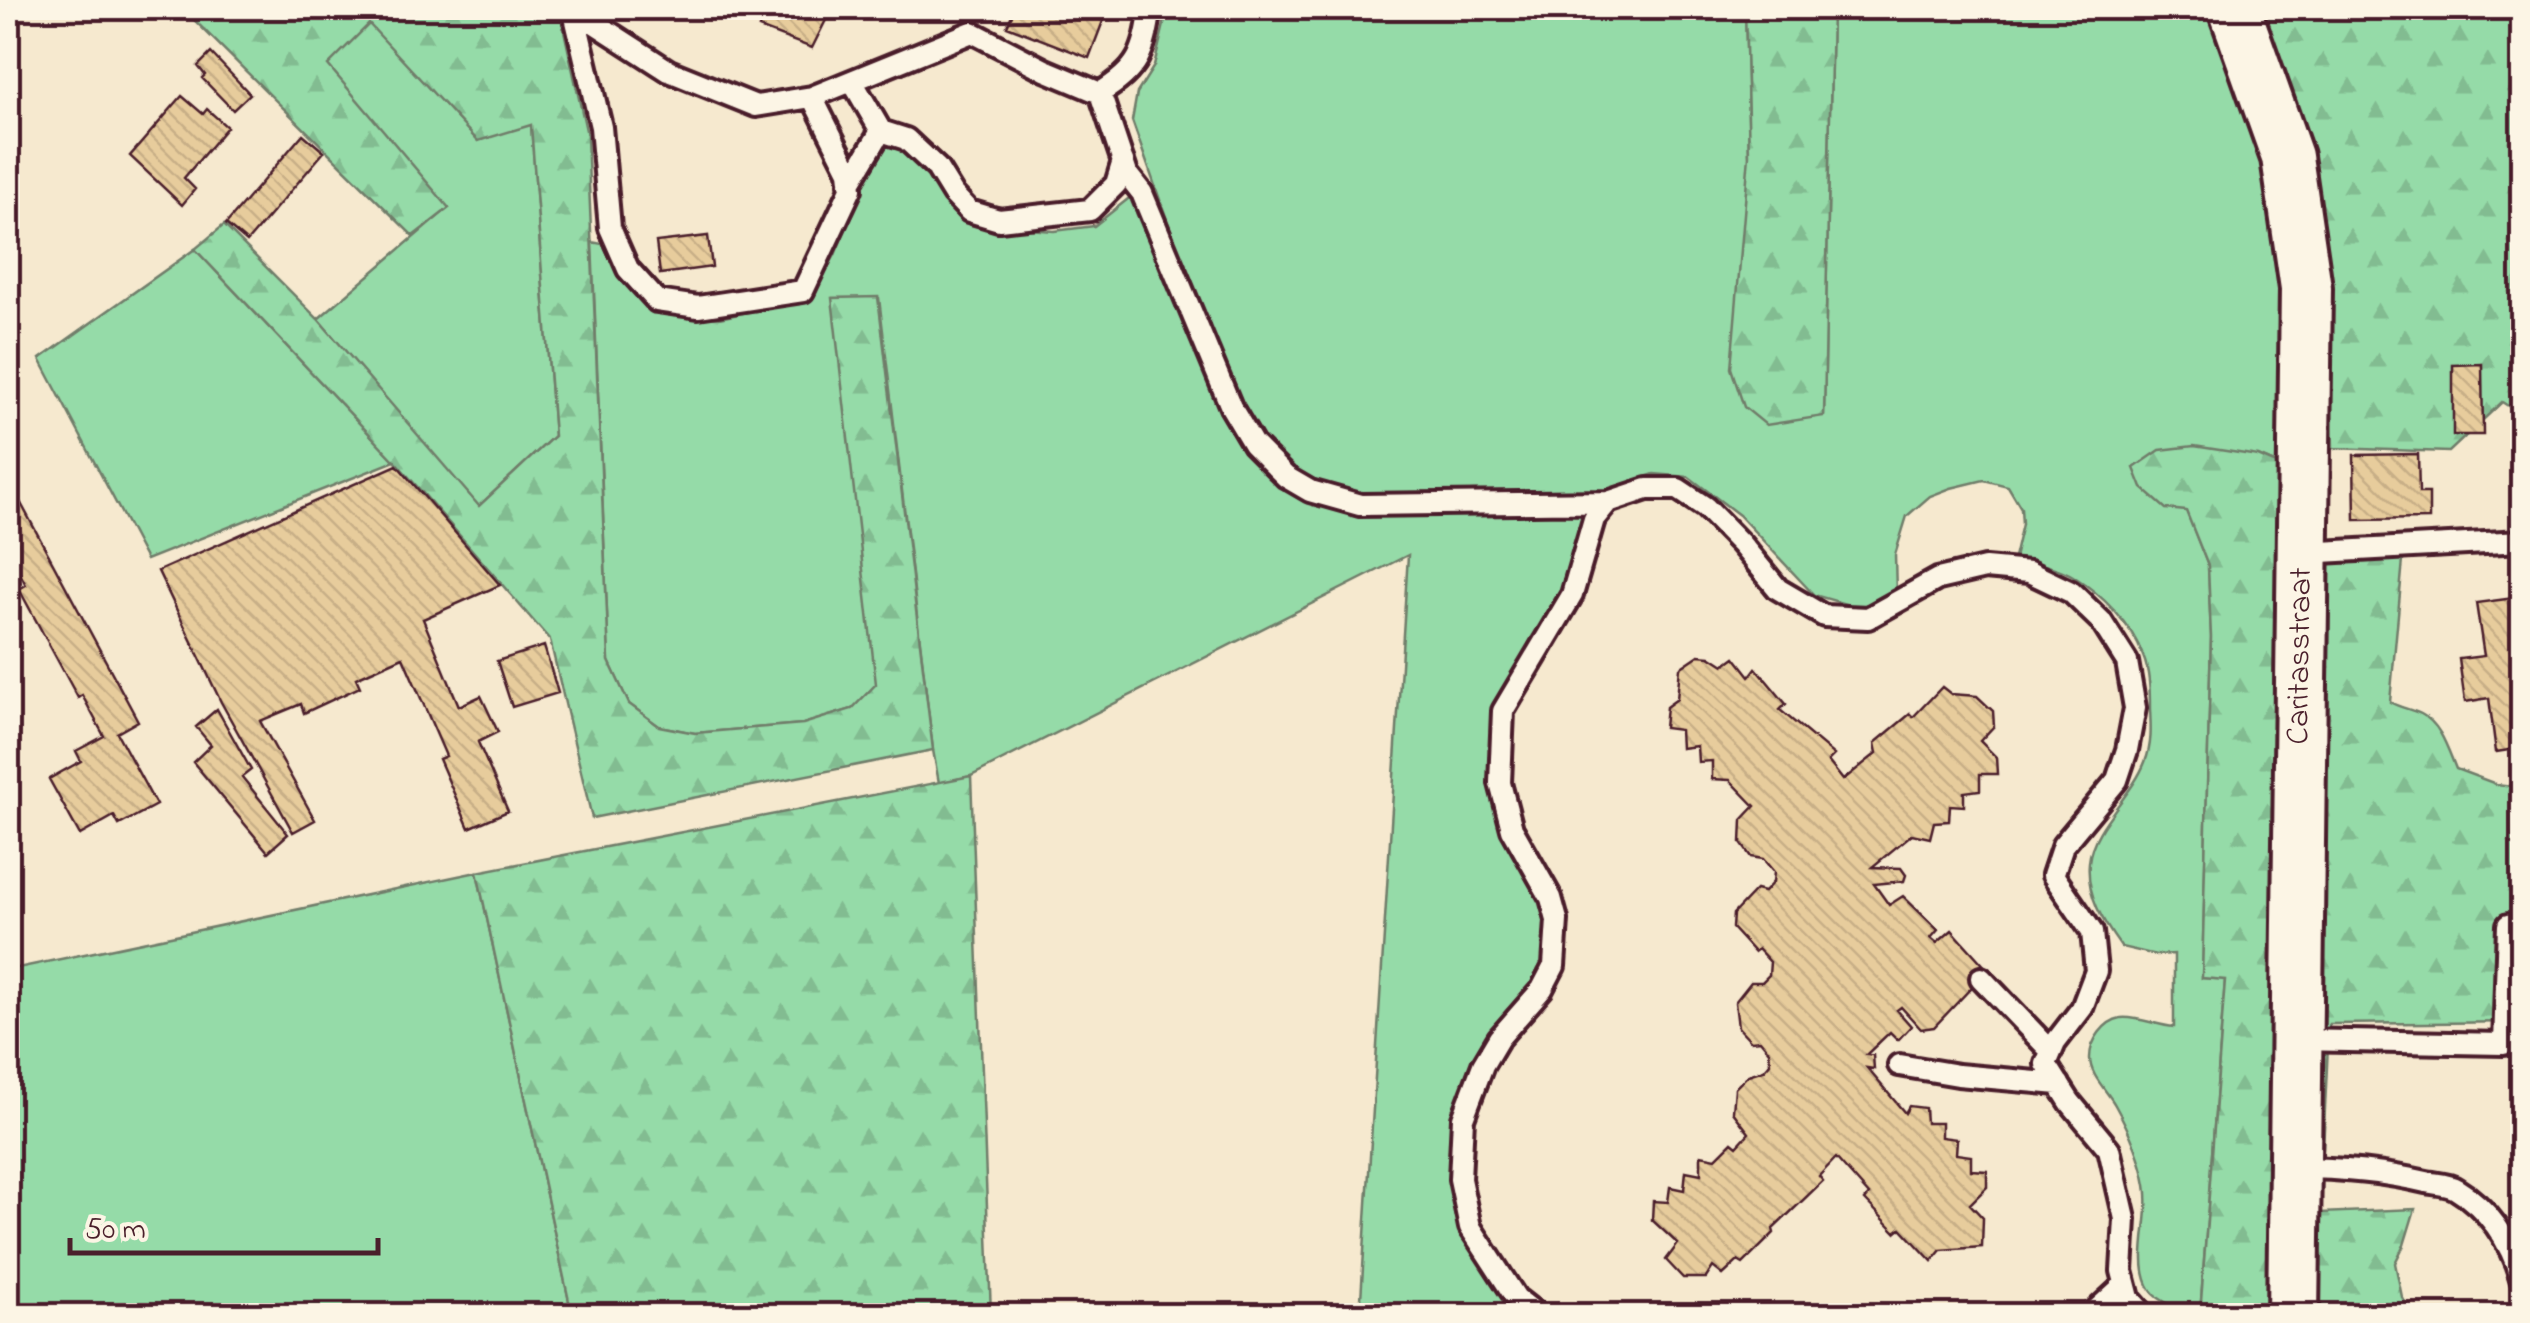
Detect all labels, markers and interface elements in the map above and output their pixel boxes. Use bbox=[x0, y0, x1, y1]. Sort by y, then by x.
street label: Caritasstraat bbox=[2276, 567, 2326, 745]
scale bar bbox=[70, 1193, 378, 1255]
text: 50 m bbox=[85, 1209, 146, 1253]

